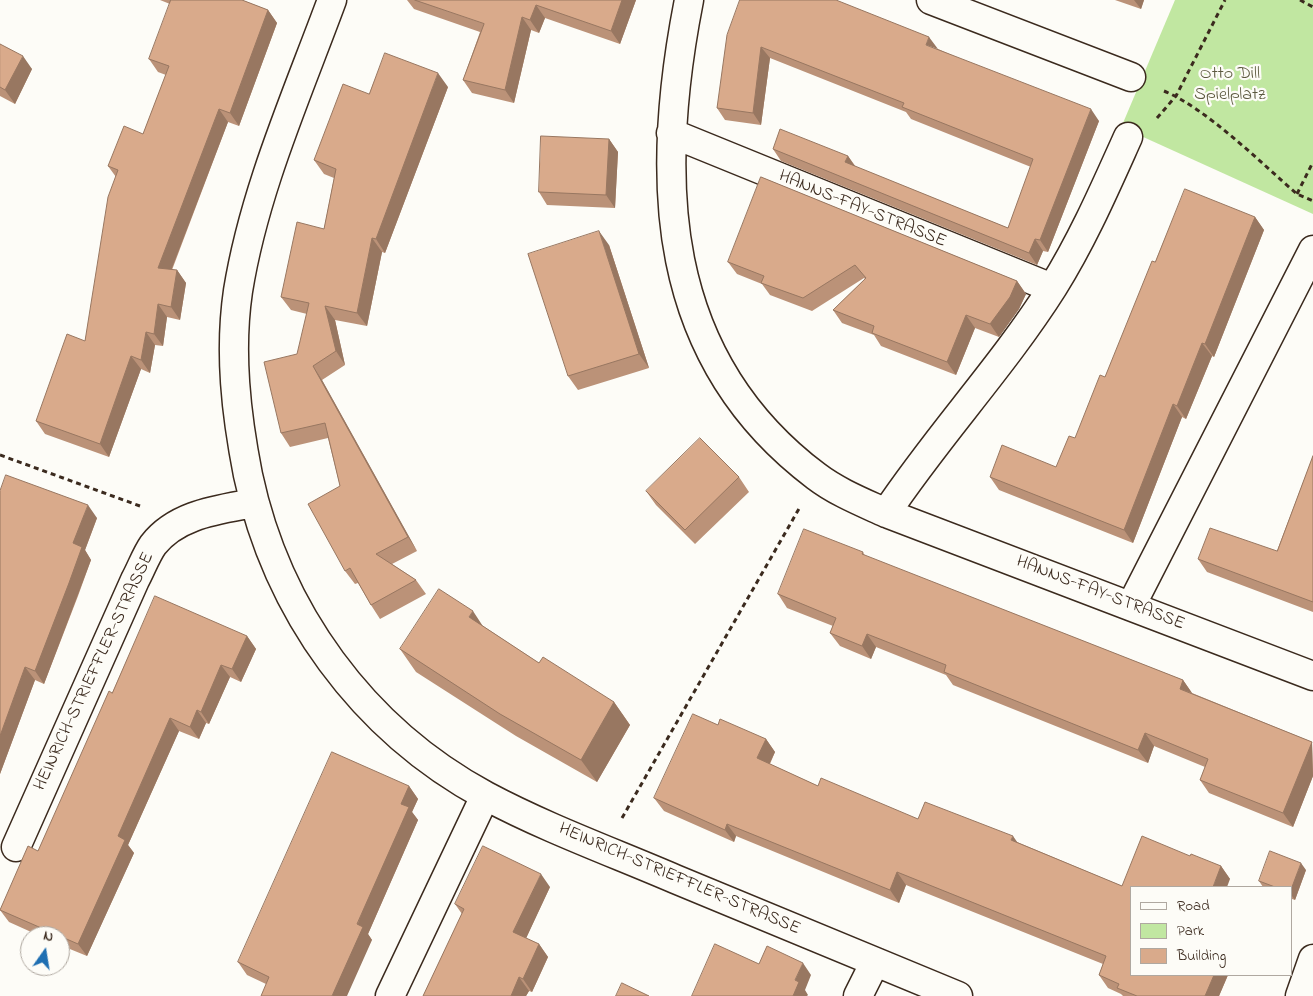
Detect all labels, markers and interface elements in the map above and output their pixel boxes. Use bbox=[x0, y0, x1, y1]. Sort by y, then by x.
park label: Otto Dill Spielplatz bbox=[1194, 64, 1266, 106]
street label: HANNS-FAY-STRASSE bbox=[775, 166, 949, 254]
street label: HEINRICH-STRIEFFLER-STRASSE bbox=[30, 549, 160, 795]
street label: HANNS-FAY-STRASSE bbox=[1013, 552, 1187, 636]
street label: HEINRICH-STRIEFFLER-STRASSE bbox=[555, 819, 803, 941]
legend bbox=[1130, 886, 1293, 976]
text: Road bbox=[1177, 895, 1210, 917]
text: Park bbox=[1177, 920, 1204, 942]
north arrow bbox=[20, 926, 70, 976]
text: N bbox=[41, 926, 55, 948]
text: Building bbox=[1177, 945, 1226, 967]

